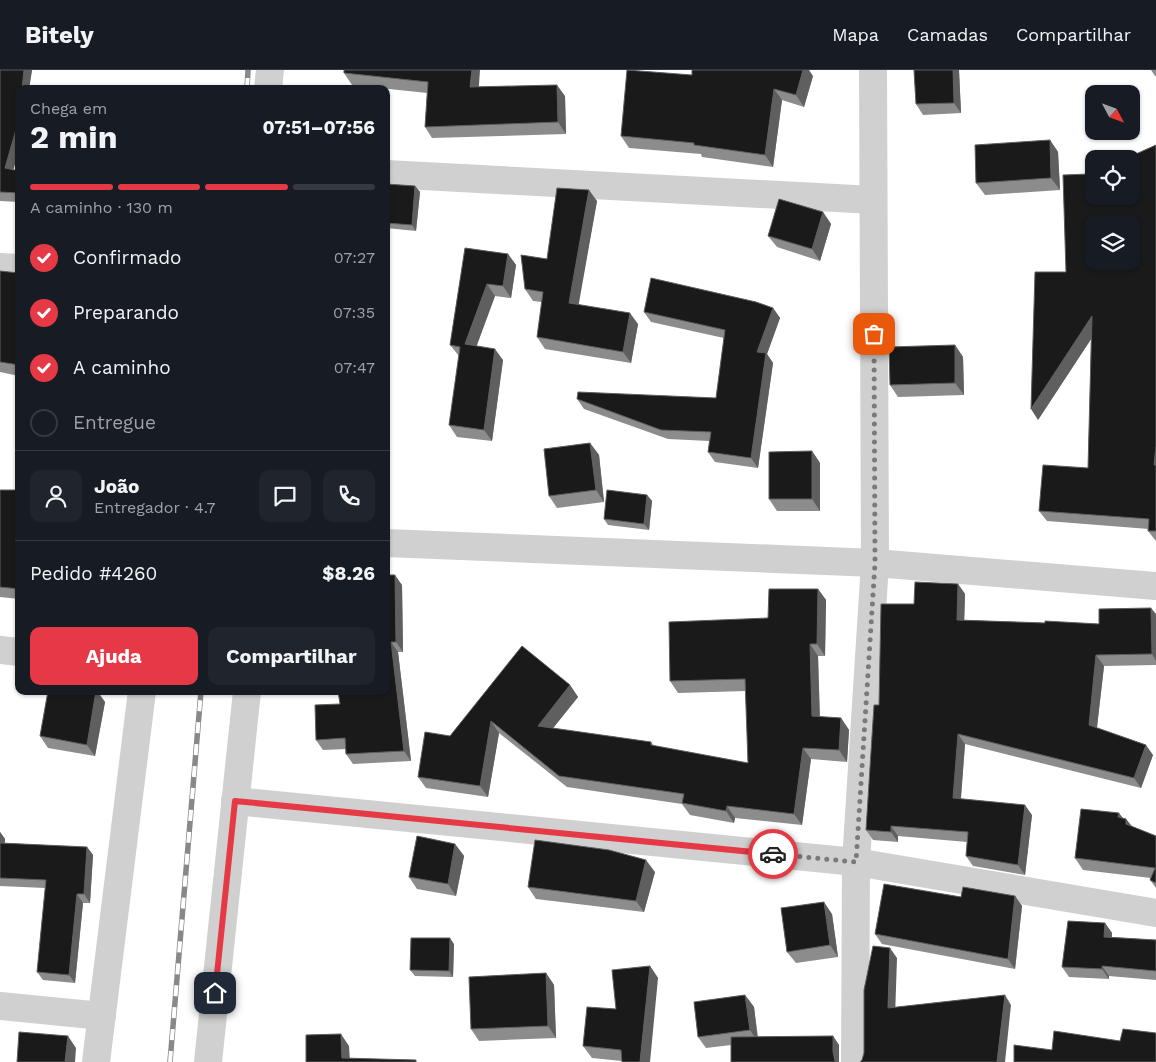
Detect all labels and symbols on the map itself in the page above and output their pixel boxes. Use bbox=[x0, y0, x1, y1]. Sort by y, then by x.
north arrow bbox=[1085, 85, 1140, 140]
pin bbox=[853, 313, 895, 355]
courier bbox=[748, 829, 798, 879]
pin bbox=[194, 972, 236, 1014]

